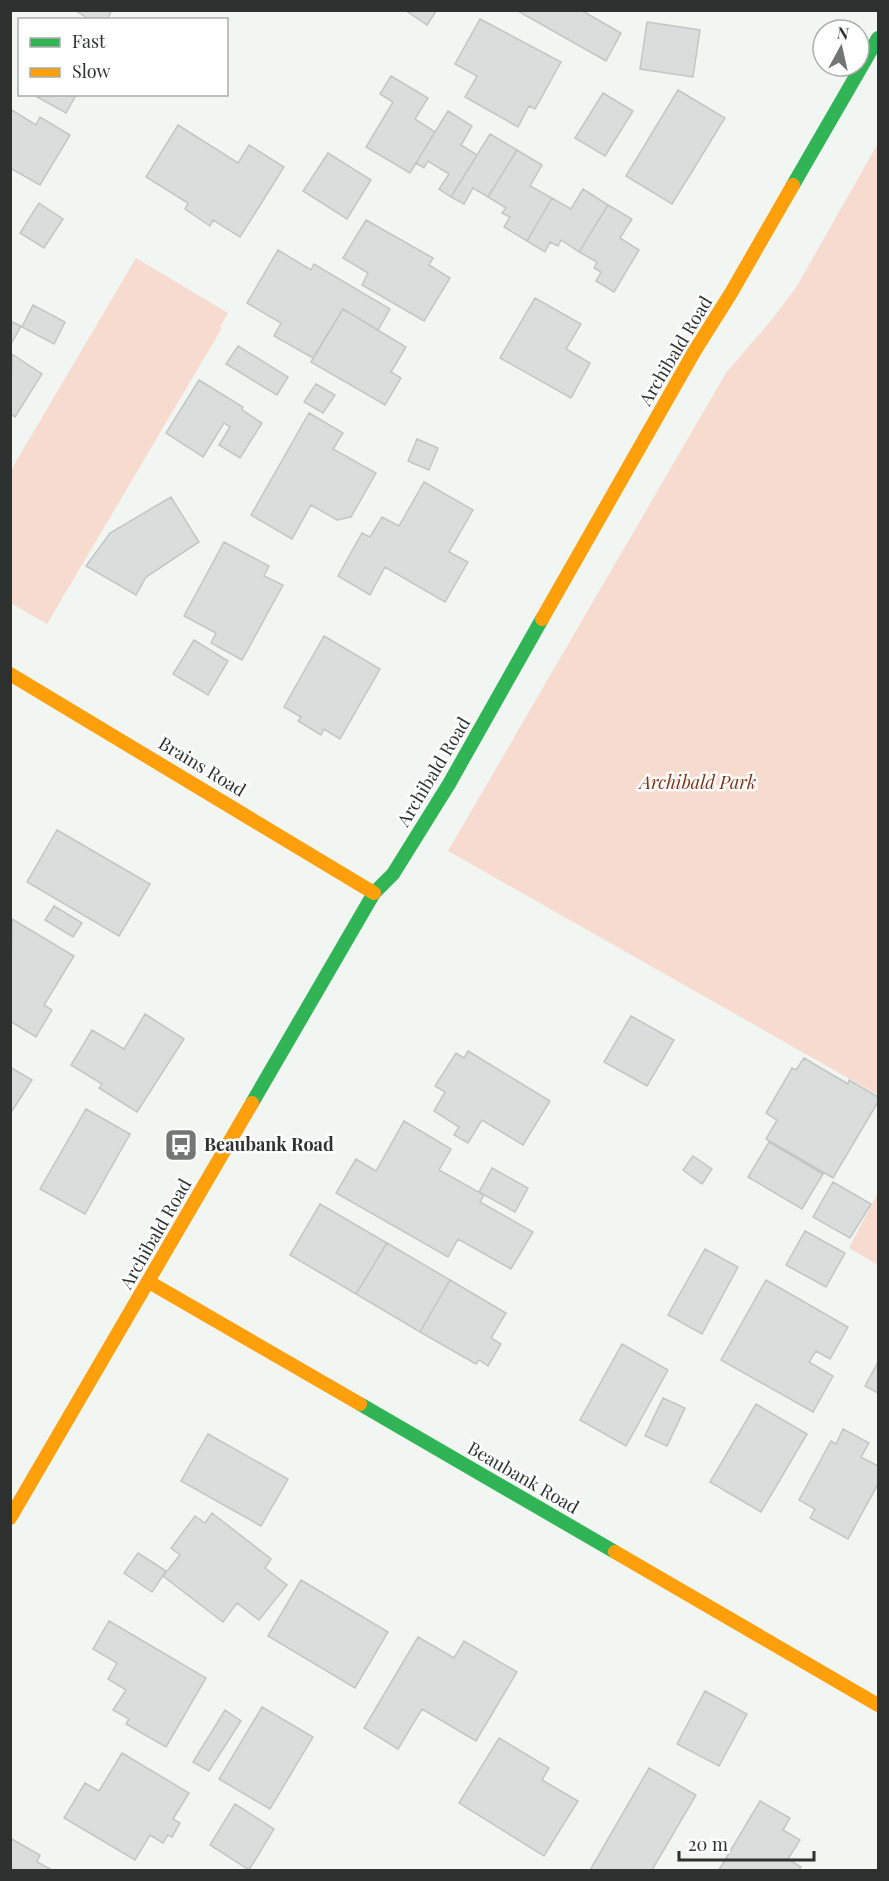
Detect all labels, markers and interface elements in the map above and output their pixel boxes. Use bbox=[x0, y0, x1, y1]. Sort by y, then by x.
legend bbox=[18, 18, 228, 96]
north arrow bbox=[811, 18, 871, 78]
text: N bbox=[836, 21, 851, 44]
text: Fast bbox=[72, 29, 106, 53]
text: Slow bbox=[72, 59, 110, 83]
street label: Archibald Road bbox=[633, 291, 718, 410]
street label: Archibald Road bbox=[391, 712, 476, 831]
street label: Brains Road bbox=[155, 731, 251, 802]
park label: Archibald Park bbox=[638, 770, 756, 794]
bus stop icon: Beaubank Road bbox=[163, 1127, 199, 1163]
place label: Beaubank Road bbox=[204, 1132, 334, 1156]
street label: Archibald Road bbox=[113, 1174, 197, 1294]
street label: Beaubank Road bbox=[463, 1436, 584, 1519]
scale bar bbox=[679, 1824, 814, 1862]
text: 20 m bbox=[688, 1832, 728, 1856]

